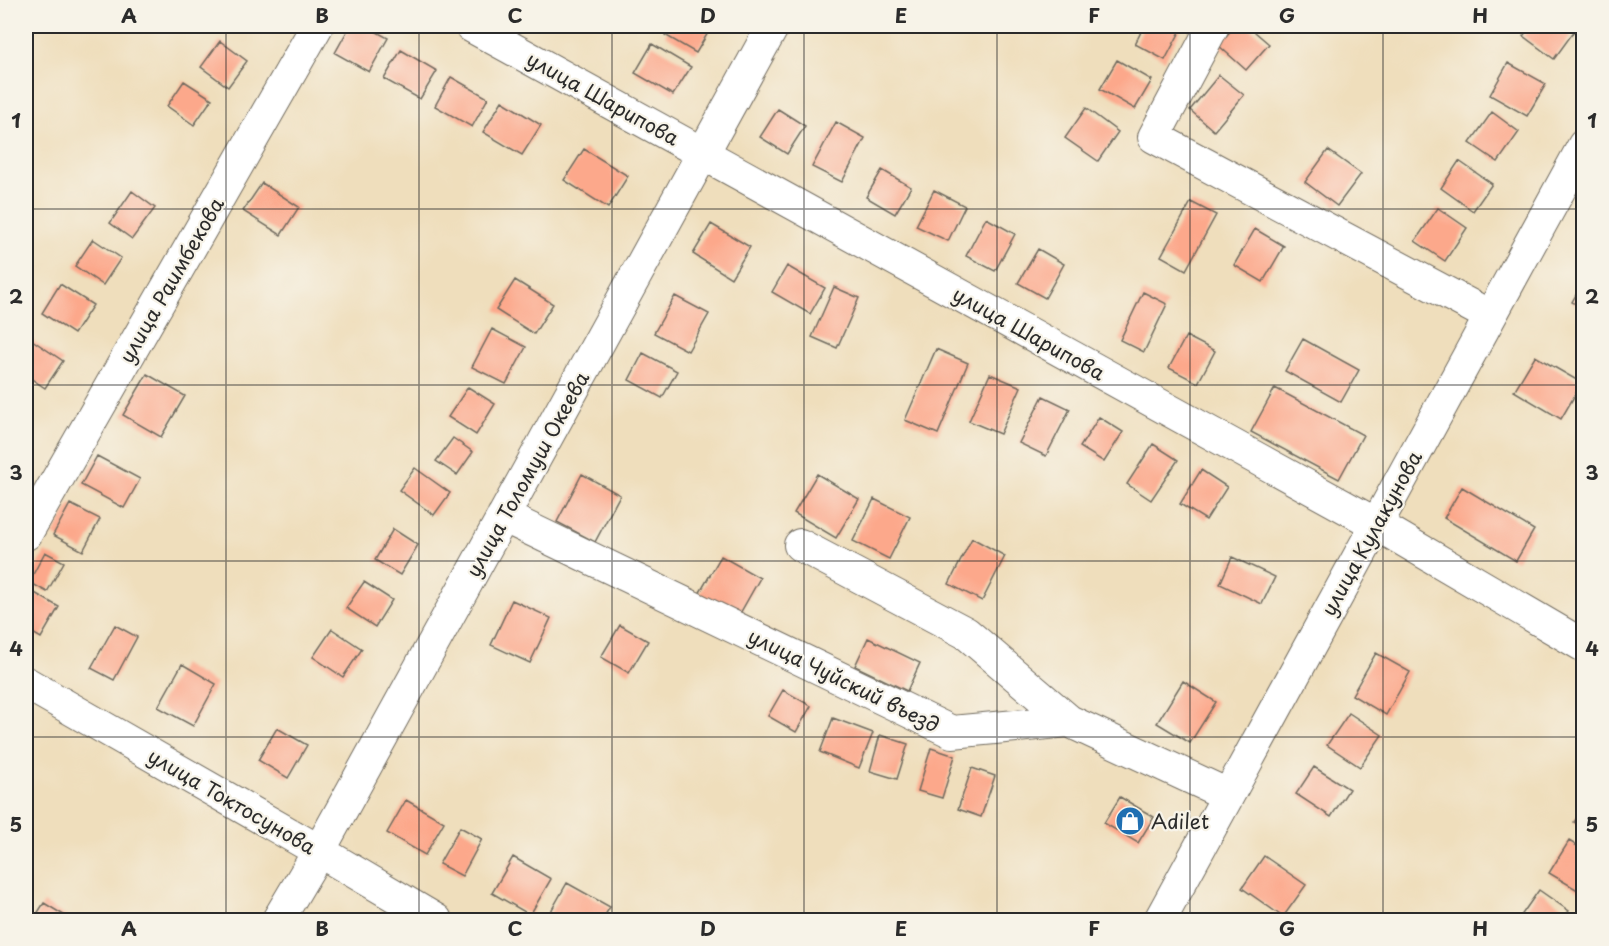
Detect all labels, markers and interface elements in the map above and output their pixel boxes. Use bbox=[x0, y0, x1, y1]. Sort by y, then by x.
text: A bbox=[121, 0, 137, 30]
text: B bbox=[315, 0, 329, 30]
text: C bbox=[507, 0, 523, 30]
text: D bbox=[700, 0, 716, 30]
text: E bbox=[895, 0, 907, 30]
text: F bbox=[1088, 0, 1100, 30]
text: G bbox=[1279, 0, 1295, 30]
text: H bbox=[1472, 0, 1488, 30]
street label: улица Шарипова bbox=[521, 44, 685, 153]
text: 1 bbox=[11, 105, 21, 135]
text: 1 bbox=[1587, 105, 1597, 135]
street label: улица Раимбекова bbox=[111, 191, 231, 369]
street label: улица Шарипова bbox=[947, 279, 1111, 388]
text: 2 bbox=[9, 281, 23, 311]
text: 2 bbox=[1585, 281, 1599, 311]
street label: улица Толомуш Океева bbox=[458, 365, 596, 582]
street label: улица Кулакунова bbox=[1313, 444, 1429, 621]
text: 3 bbox=[9, 457, 23, 487]
text: 3 bbox=[1585, 457, 1599, 487]
street label: улица Чуйский въезд bbox=[743, 621, 945, 739]
text: 4 bbox=[9, 633, 23, 663]
text: 4 bbox=[1585, 633, 1599, 663]
street label: улица Токтосунова bbox=[142, 741, 322, 862]
shop icon: Adilet bbox=[1114, 805, 1146, 837]
place label: Adilet bbox=[1151, 806, 1209, 836]
text: 5 bbox=[10, 809, 22, 839]
text: 5 bbox=[1586, 809, 1598, 839]
text: A bbox=[121, 913, 137, 943]
text: B bbox=[315, 913, 329, 943]
text: C bbox=[507, 913, 523, 943]
text: D bbox=[700, 913, 716, 943]
text: E bbox=[895, 913, 907, 943]
text: F bbox=[1088, 913, 1100, 943]
text: G bbox=[1279, 913, 1295, 943]
text: H bbox=[1472, 913, 1488, 943]

